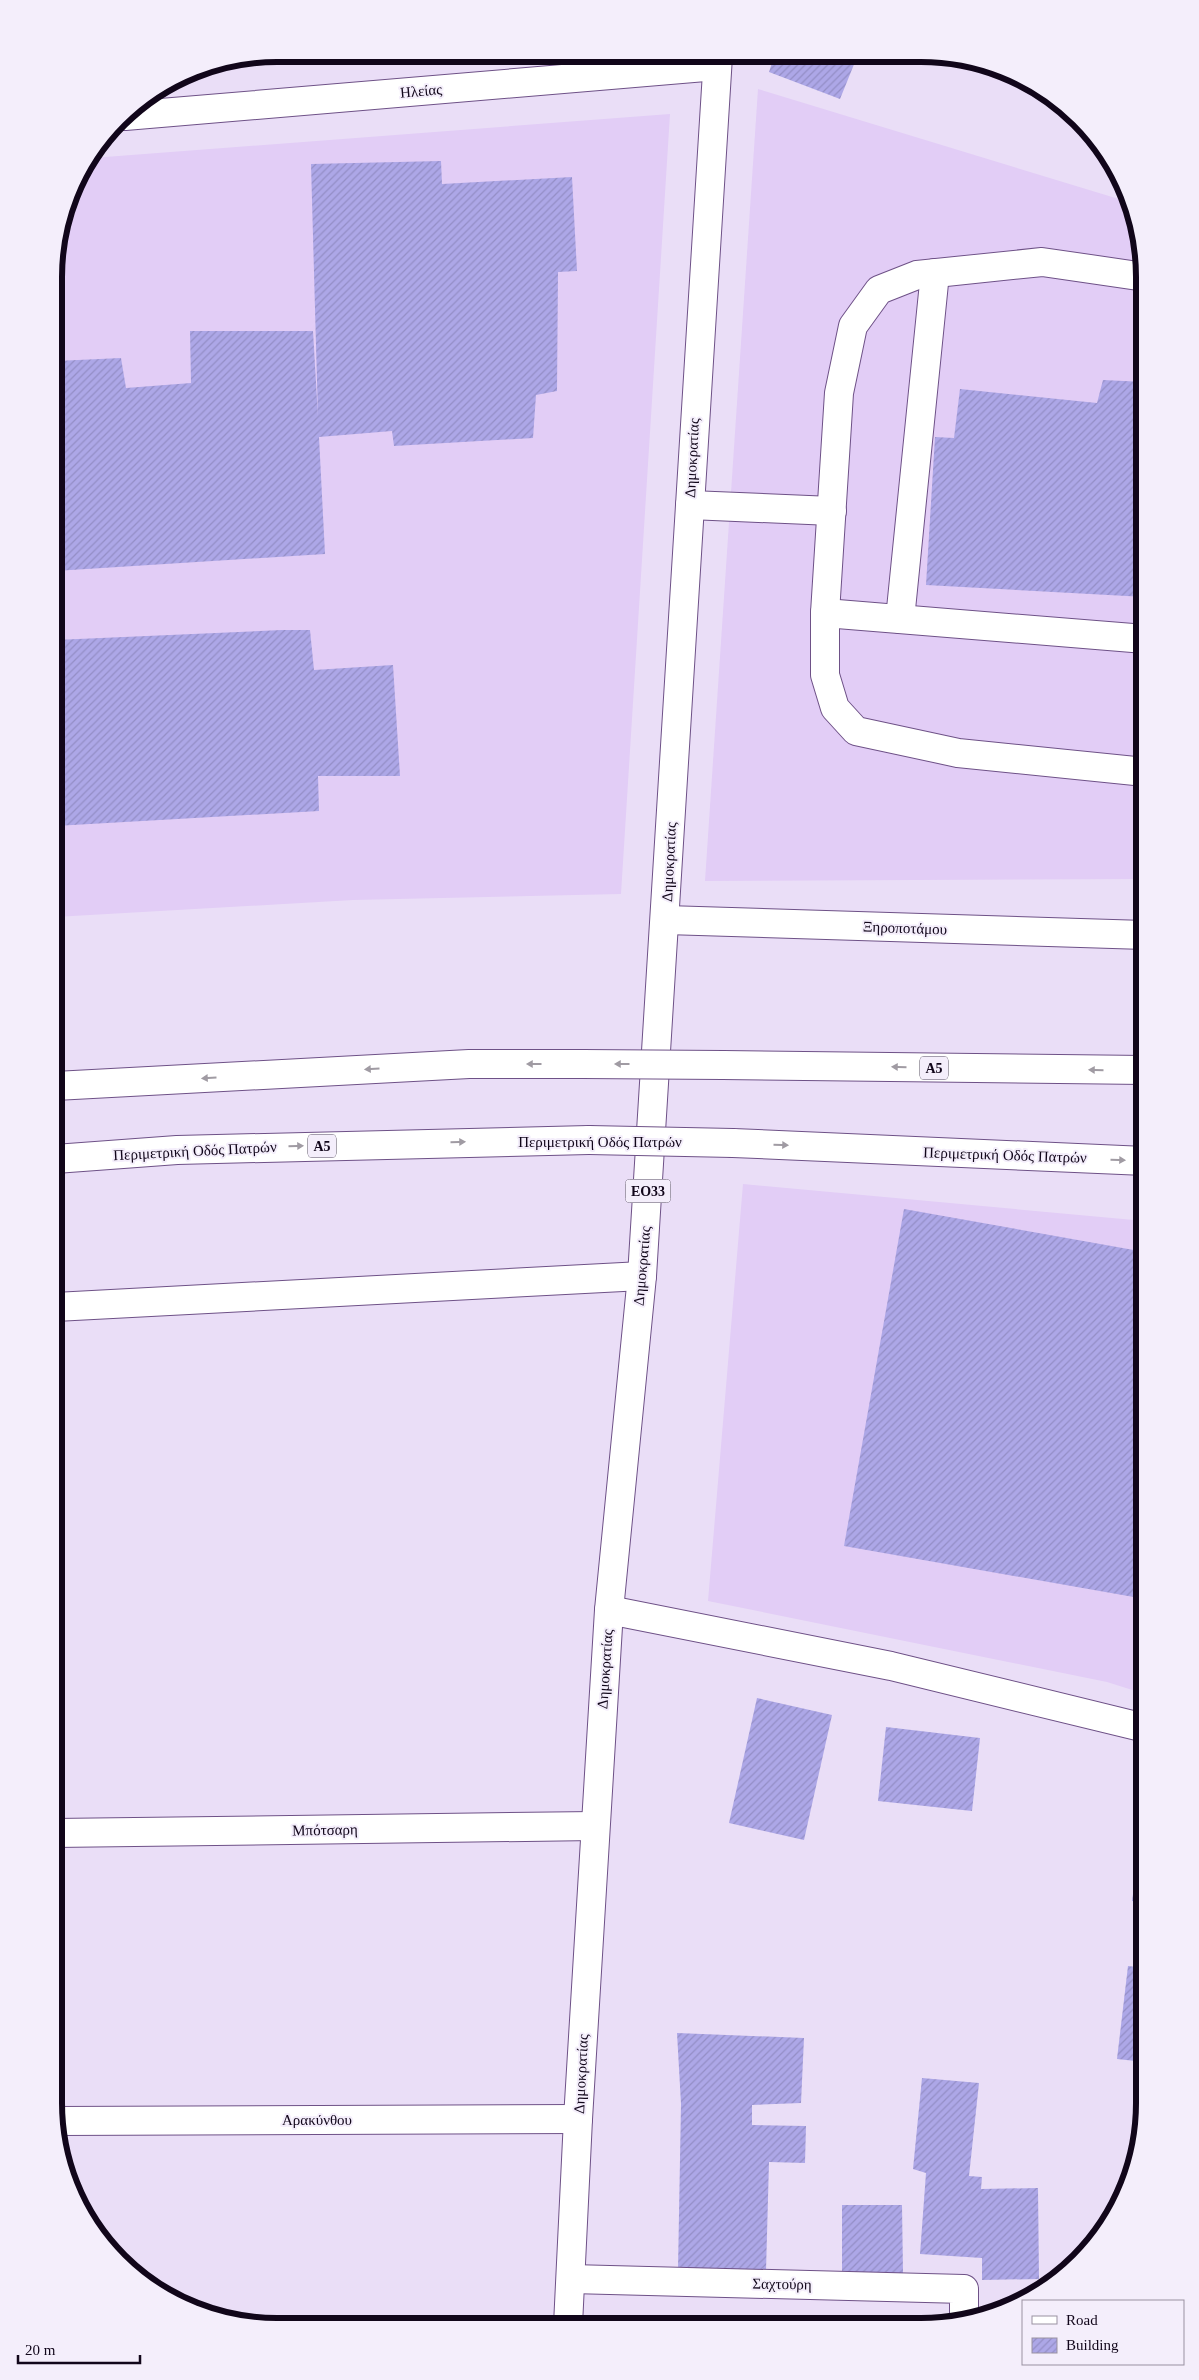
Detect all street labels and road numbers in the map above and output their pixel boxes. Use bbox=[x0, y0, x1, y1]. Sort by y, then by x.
street label: Ηλείας bbox=[399, 81, 443, 101]
street label: Δημοκρατίας bbox=[682, 418, 702, 498]
street label: Δημοκρατίας bbox=[659, 822, 679, 902]
street label: Ξηροποτάμου bbox=[863, 919, 947, 937]
road number: Α5 bbox=[920, 1056, 948, 1080]
road number: Α5 bbox=[308, 1134, 336, 1158]
street label: Περιμετρική Οδός Πατρών bbox=[518, 1134, 682, 1150]
street label: Περιμετρική Οδός Πατρών bbox=[113, 1139, 277, 1163]
street label: Περιμετρική Οδός Πατρών bbox=[923, 1144, 1087, 1166]
road number: ΕΟ33 bbox=[626, 1180, 670, 1202]
street label: Δημοκρατίας bbox=[631, 1226, 653, 1306]
street label: Δημοκρατίας bbox=[594, 1629, 616, 1709]
street label: Μπότσαρη bbox=[292, 1821, 358, 1839]
street label: Δημοκρατίας bbox=[571, 2034, 591, 2114]
street label: Αρακύνθου bbox=[282, 2112, 352, 2128]
street label: Σαχτούρη bbox=[752, 2275, 812, 2293]

